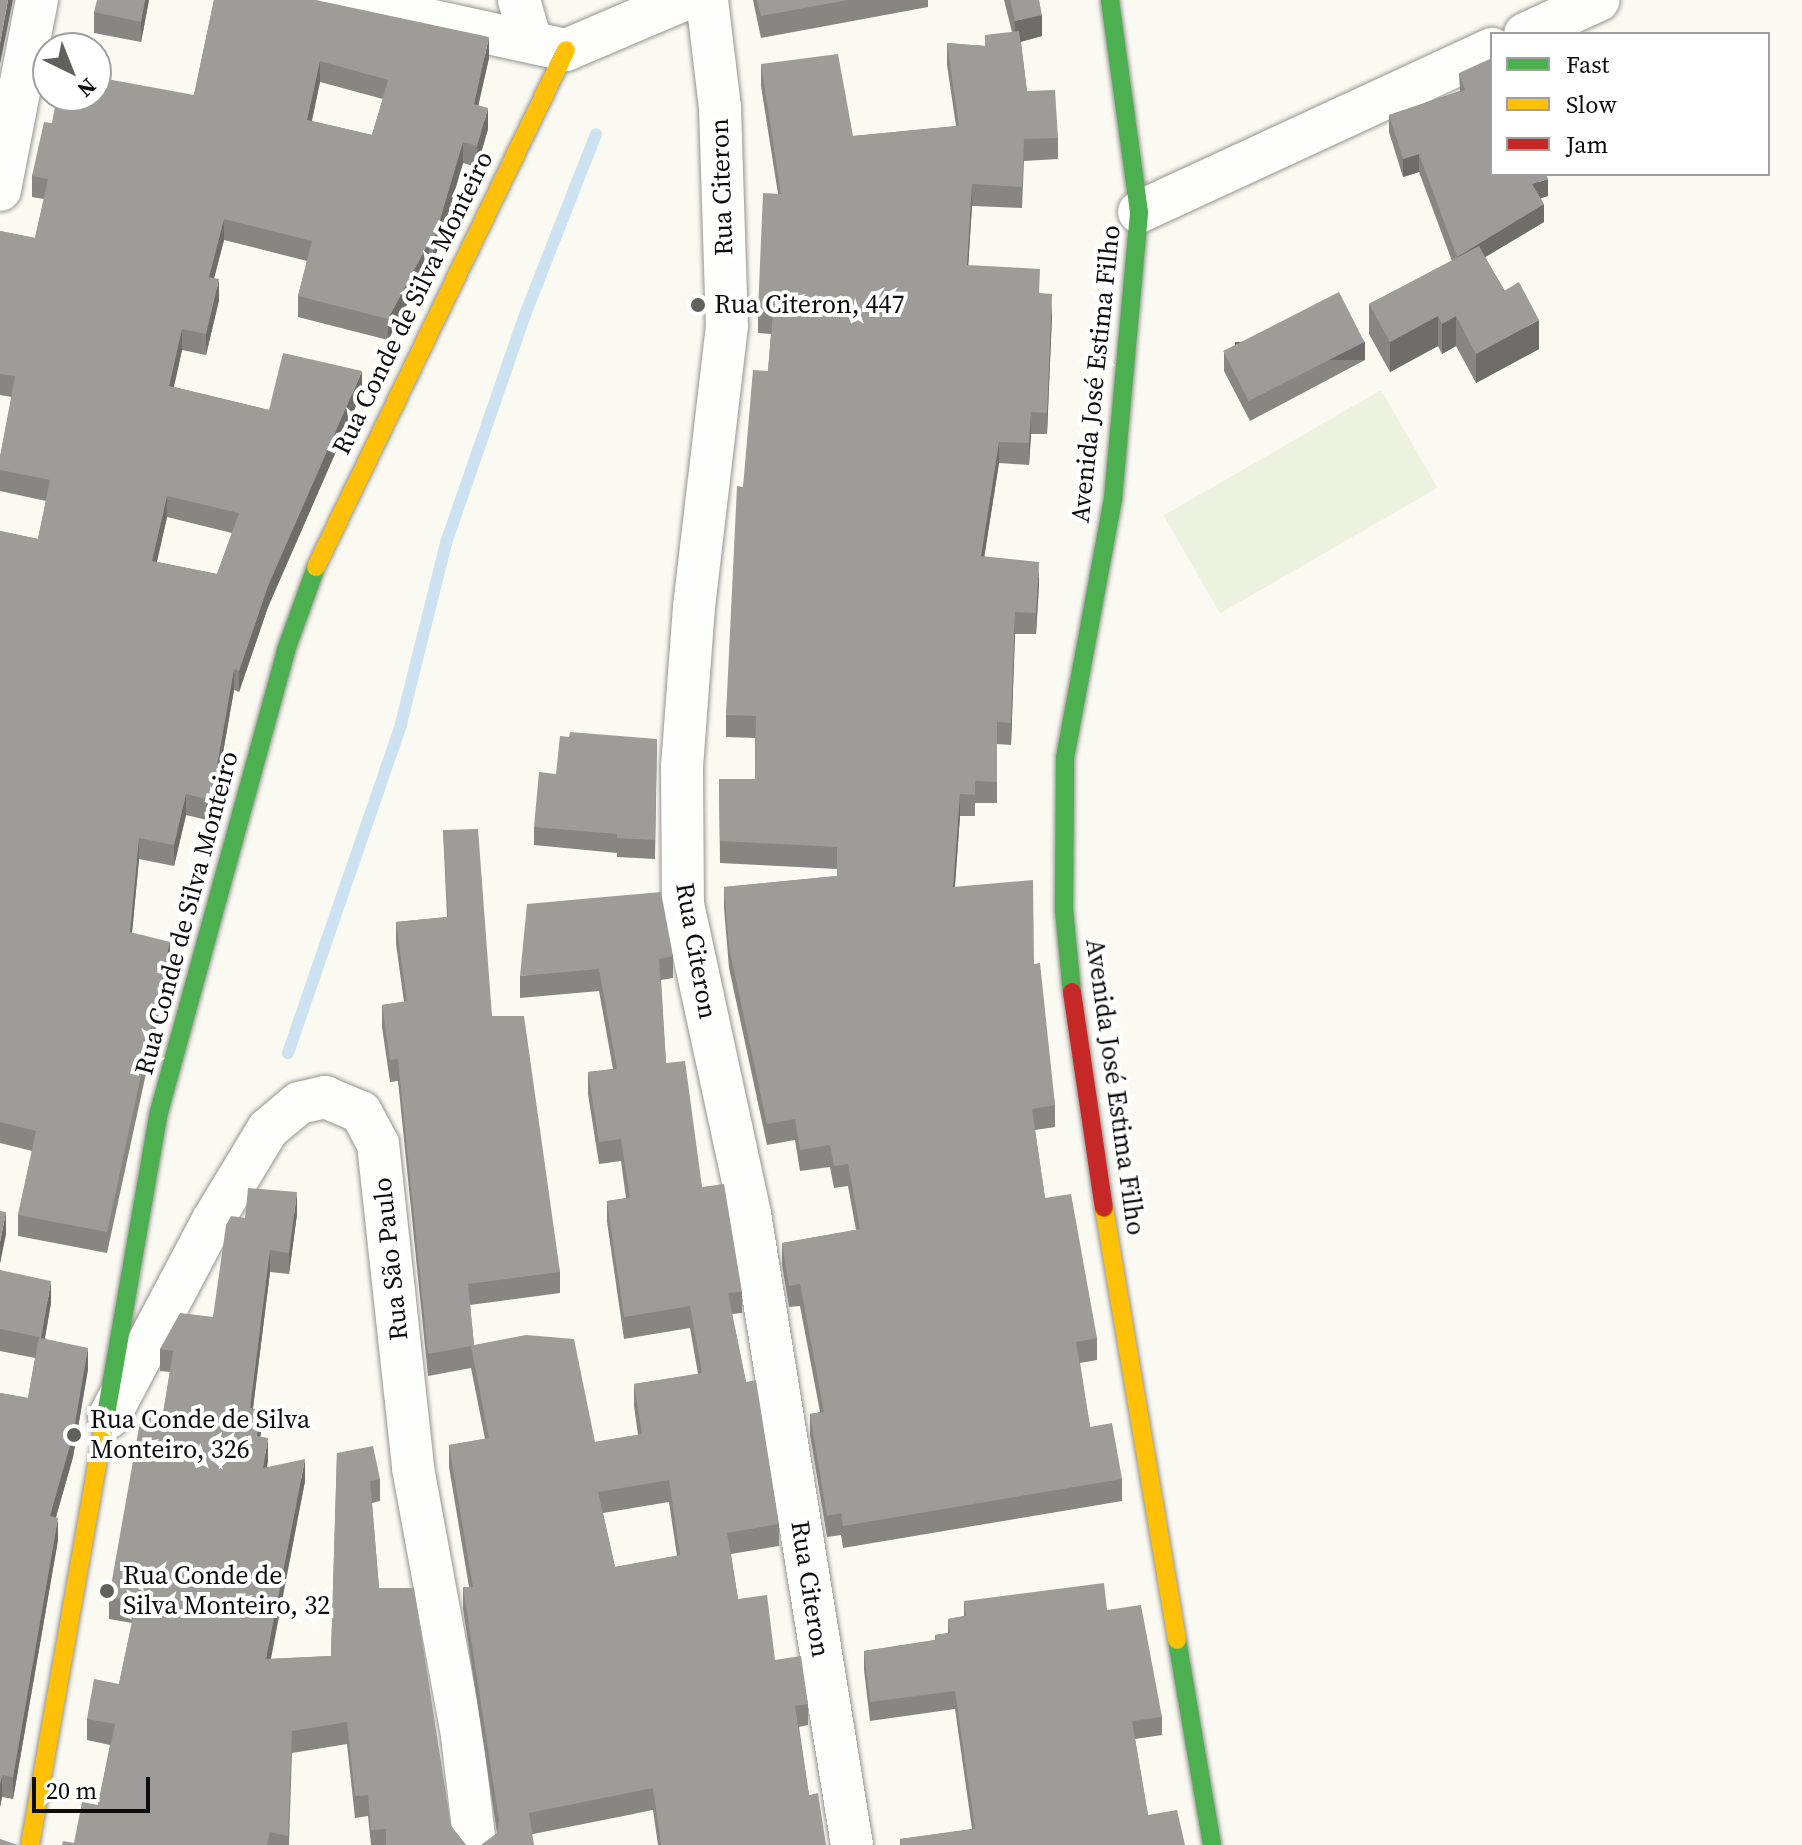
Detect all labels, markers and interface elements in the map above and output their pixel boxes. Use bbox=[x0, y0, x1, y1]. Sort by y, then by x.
north arrow bbox=[32, 32, 112, 112]
legend bbox=[1490, 32, 1770, 176]
text: Fast bbox=[1566, 48, 1609, 81]
text: N bbox=[71, 72, 103, 105]
text: Slow bbox=[1566, 88, 1617, 121]
street label: Rua Citeron bbox=[704, 118, 740, 256]
text: Jam bbox=[1566, 128, 1608, 161]
street label: Rua Conde de Silva Monteiro bbox=[326, 146, 500, 460]
street label: Avenida José Estima Filho bbox=[1065, 224, 1127, 524]
place label: Rua Citeron, 447 bbox=[714, 289, 905, 321]
marker: Rua Citeron, 447 bbox=[689, 296, 707, 314]
street label: Rua Conde de Silva Monteiro bbox=[129, 748, 245, 1078]
street label: Rua Citeron bbox=[669, 880, 723, 1022]
street label: Avenida José Estima Filho bbox=[1079, 937, 1151, 1237]
street label: Rua São Paulo bbox=[367, 1176, 415, 1342]
place label: Rua Conde de Silva Monteiro, 326 bbox=[90, 1404, 310, 1466]
marker: Rua Conde de Silva Monteiro, 326 bbox=[65, 1426, 83, 1444]
street label: Rua Citeron bbox=[784, 1519, 836, 1659]
place label: Rua Conde de Silva Monteiro, 32 bbox=[123, 1560, 330, 1622]
marker: Rua Conde de Silva Monteiro, 32 bbox=[98, 1582, 116, 1600]
scale bar bbox=[36, 1761, 154, 1811]
text: 20 m bbox=[46, 1774, 97, 1807]

